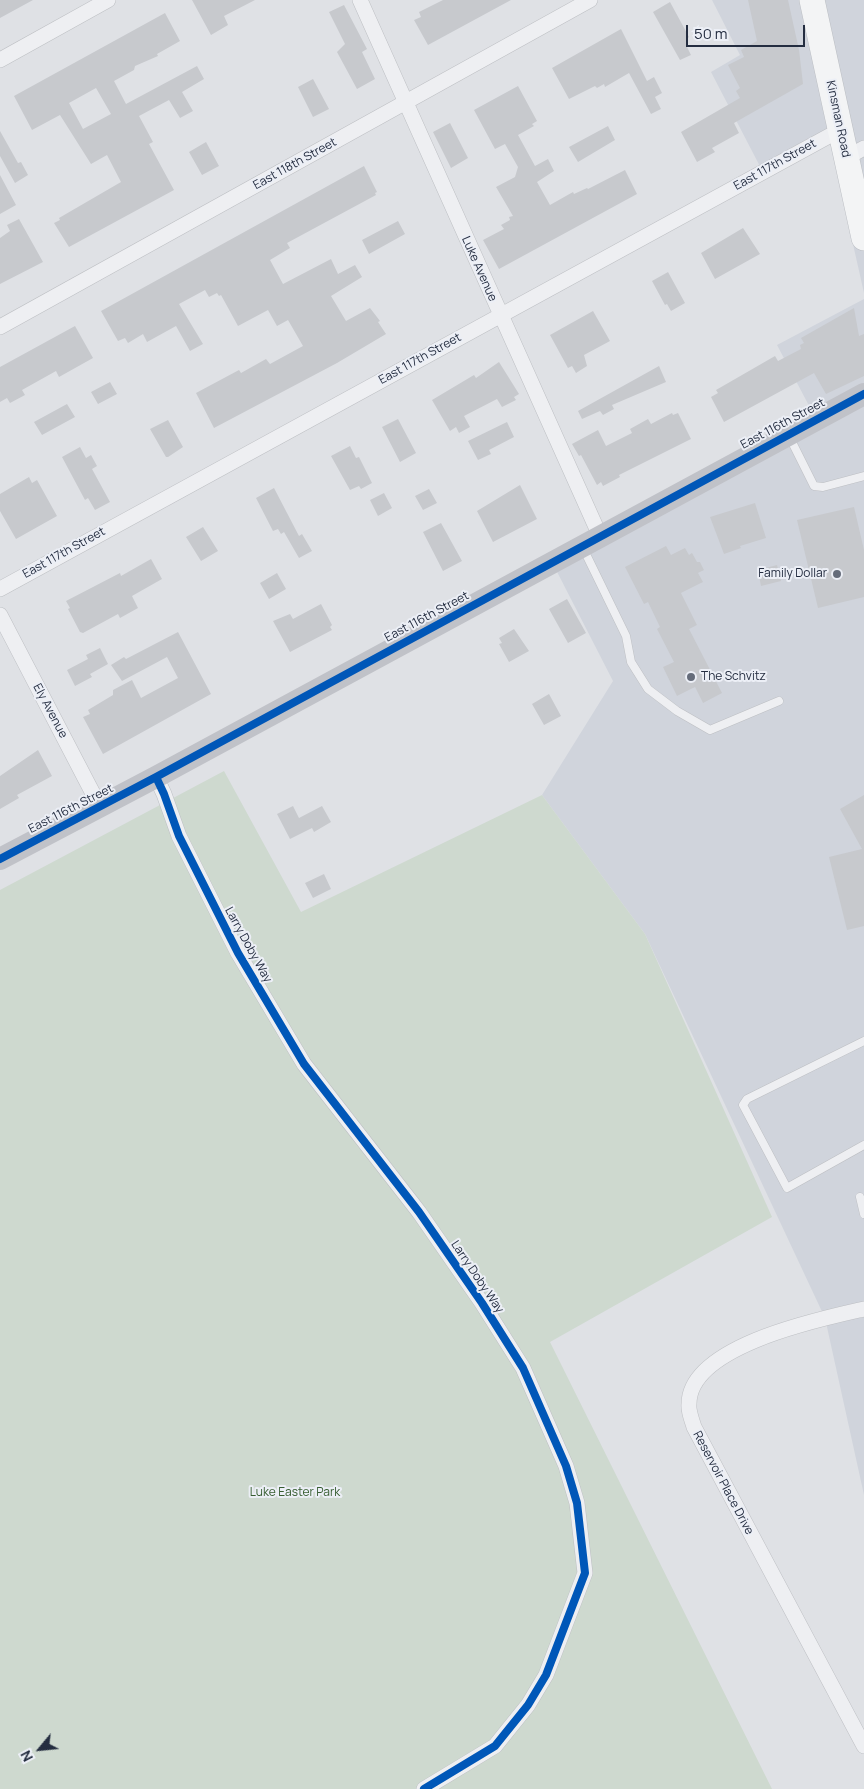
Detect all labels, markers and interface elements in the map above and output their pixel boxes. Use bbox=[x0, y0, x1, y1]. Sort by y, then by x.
scale bar bbox=[689, 15, 808, 47]
text: 50 m bbox=[694, 23, 728, 44]
street label: Kinsman Road bbox=[823, 79, 853, 159]
street label: East 118th Street bbox=[251, 135, 339, 193]
street label: East 117th Street bbox=[731, 136, 819, 194]
street label: Luke Avenue bbox=[458, 234, 500, 304]
street label: East 117th Street bbox=[376, 330, 464, 388]
street label: East 116th Street bbox=[738, 396, 828, 452]
street label: East 117th Street bbox=[20, 524, 108, 582]
place label: Family Dollar bbox=[758, 567, 827, 581]
marker: Family Dollar bbox=[831, 568, 843, 580]
street label: East 116th Street bbox=[382, 589, 472, 645]
place label: The Schvitz bbox=[701, 670, 766, 684]
marker: The Schvitz bbox=[685, 671, 697, 683]
street label: Ely Avenue bbox=[30, 681, 70, 741]
street label: East 116th Street bbox=[26, 781, 116, 837]
street label: Larry Doby Way bbox=[221, 905, 275, 985]
street label: Larry Doby Way bbox=[448, 1238, 506, 1316]
street label: Reservoir Place Drive bbox=[690, 1429, 756, 1537]
park label: Luke Easter Park bbox=[250, 1486, 340, 1500]
north arrow bbox=[15, 1724, 65, 1774]
text: N bbox=[16, 1747, 37, 1765]

